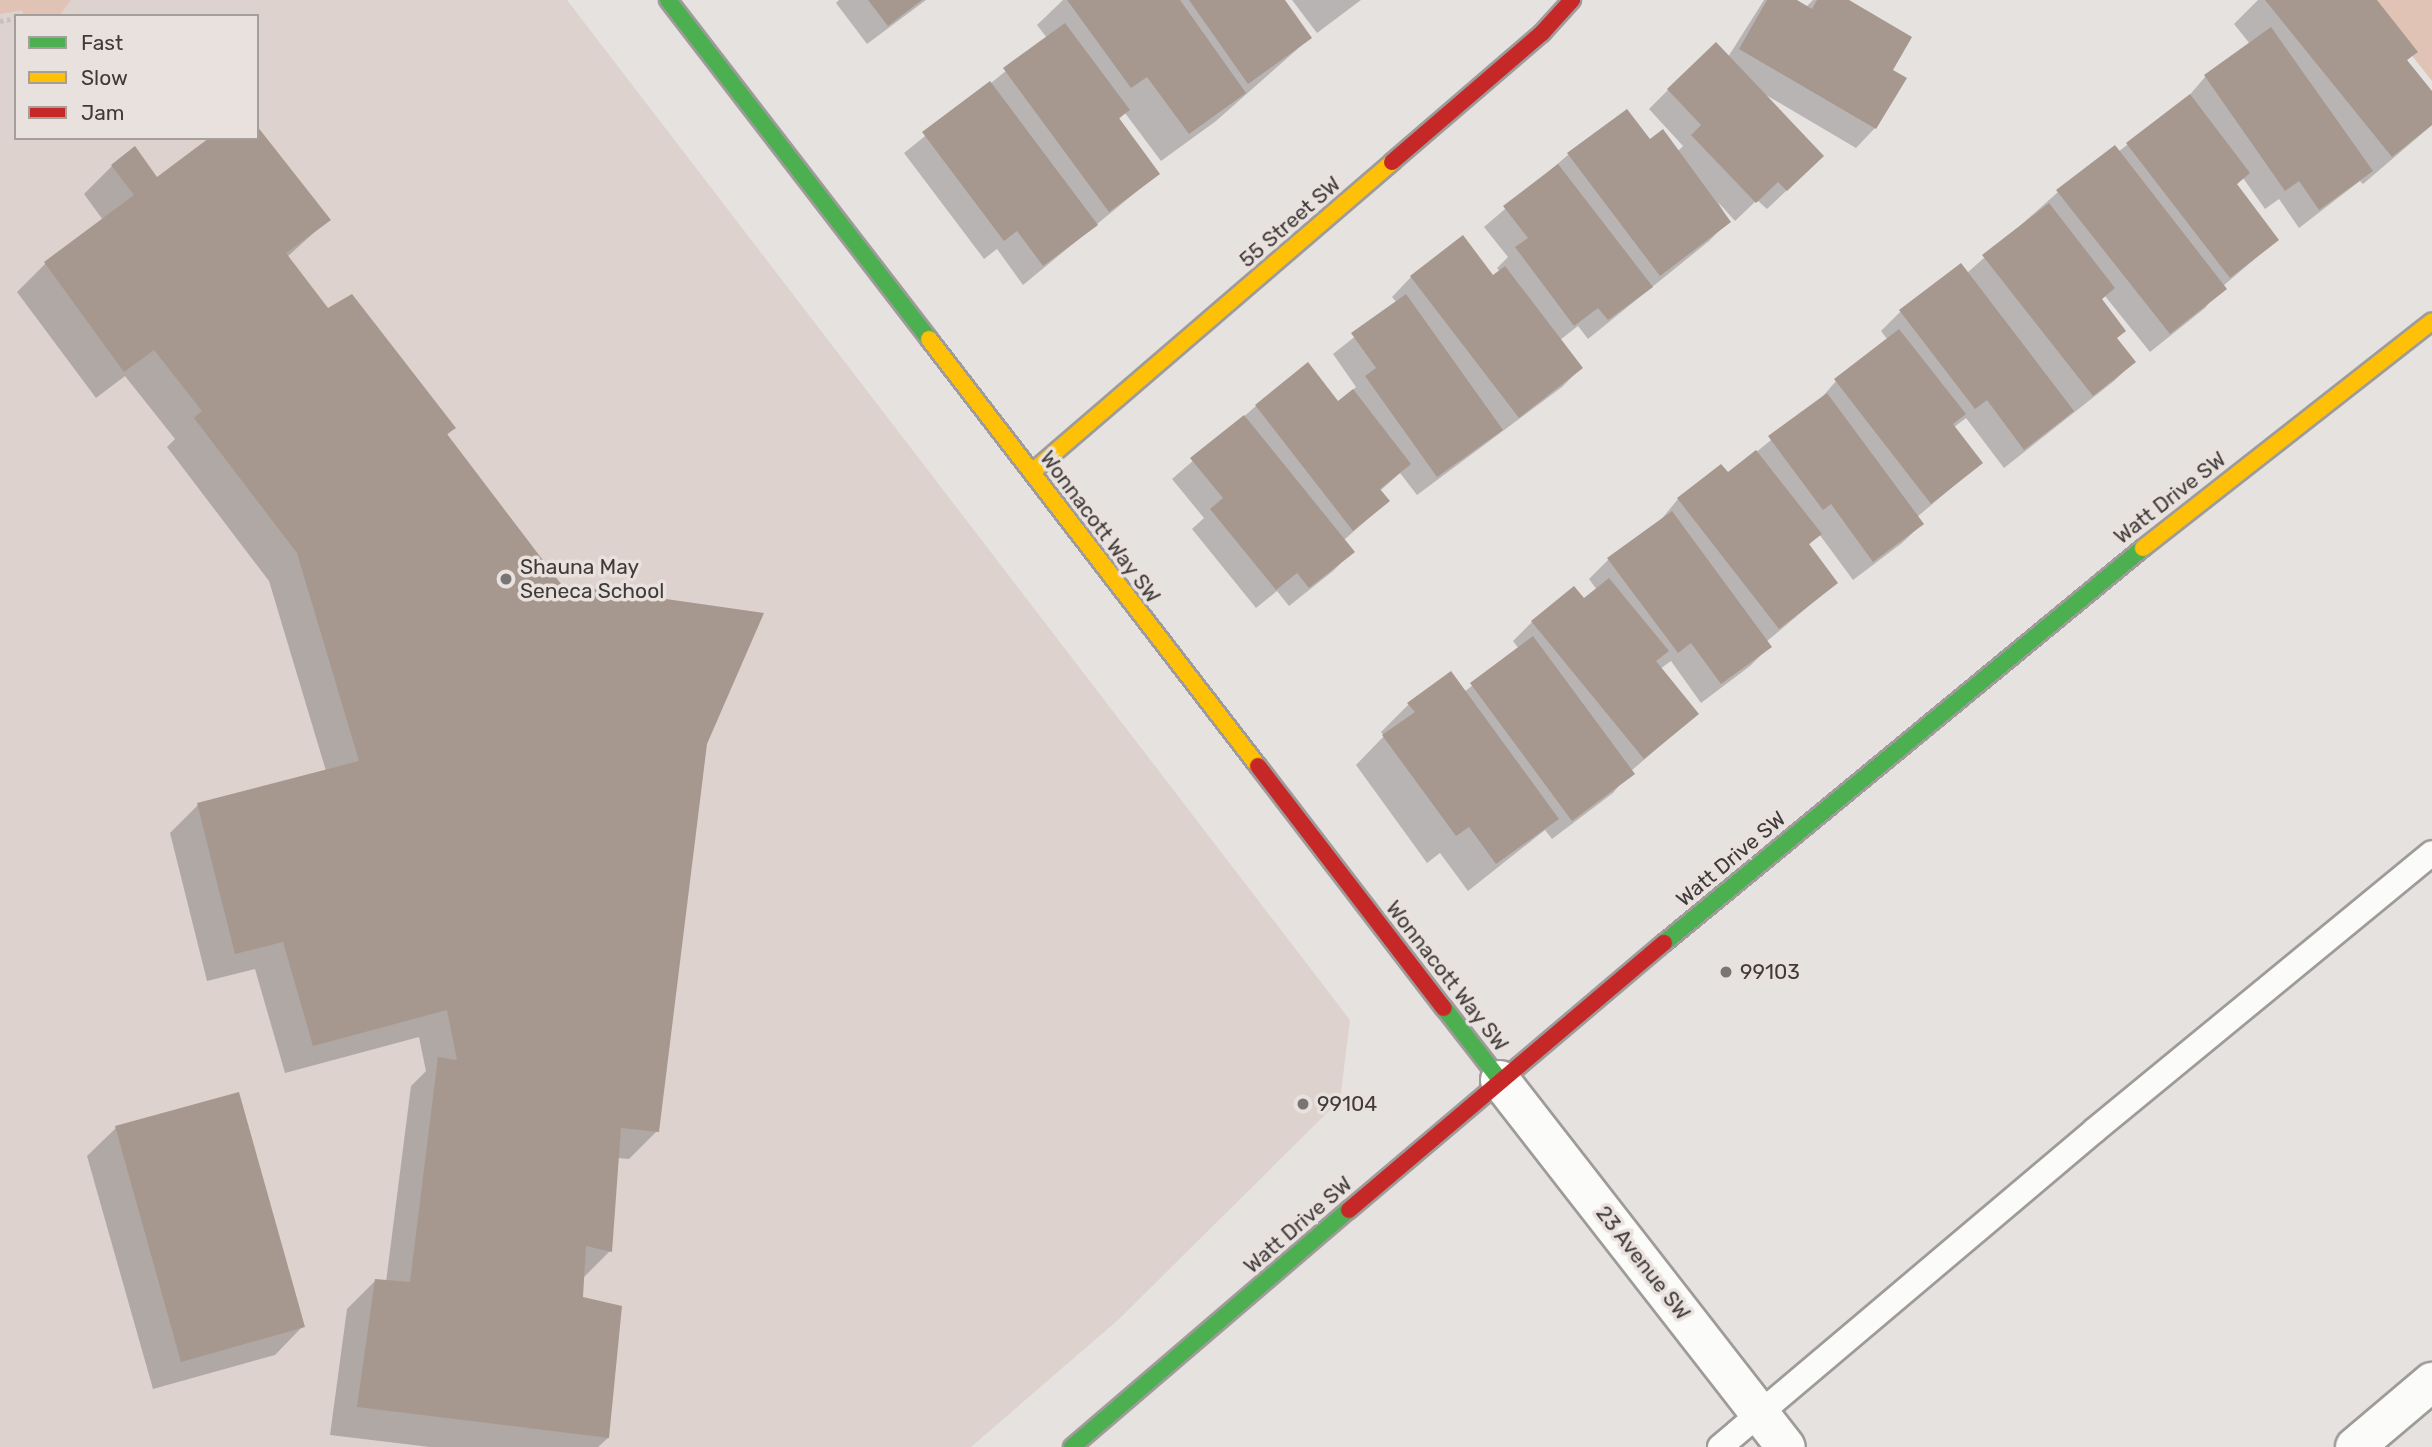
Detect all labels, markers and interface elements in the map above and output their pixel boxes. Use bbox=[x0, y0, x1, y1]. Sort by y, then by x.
legend bbox=[14, 14, 259, 140]
text: Fast bbox=[81, 30, 123, 55]
text: Slow bbox=[81, 65, 128, 90]
text: Jam bbox=[81, 100, 125, 125]
street label: 55 Street SW bbox=[1234, 171, 1346, 273]
street label: Wonnacott Way SW bbox=[1034, 446, 1166, 608]
street label: Watt Drive SW bbox=[2109, 447, 2231, 549]
place label: Shauna May Seneca School bbox=[520, 554, 664, 604]
marker: Shauna May Seneca School bbox=[498, 571, 514, 587]
street label: Watt Drive SW bbox=[1671, 806, 1791, 912]
street label: Wonnacott Way SW bbox=[1380, 895, 1514, 1057]
place label: 99103 bbox=[1740, 959, 1800, 985]
marker: 99103 bbox=[1718, 964, 1734, 980]
place label: 99104 bbox=[1317, 1091, 1377, 1117]
marker: 99104 bbox=[1295, 1096, 1311, 1112]
street label: Watt Drive SW bbox=[1239, 1171, 1357, 1279]
street label: 23 Avenue SW bbox=[1590, 1201, 1696, 1325]

